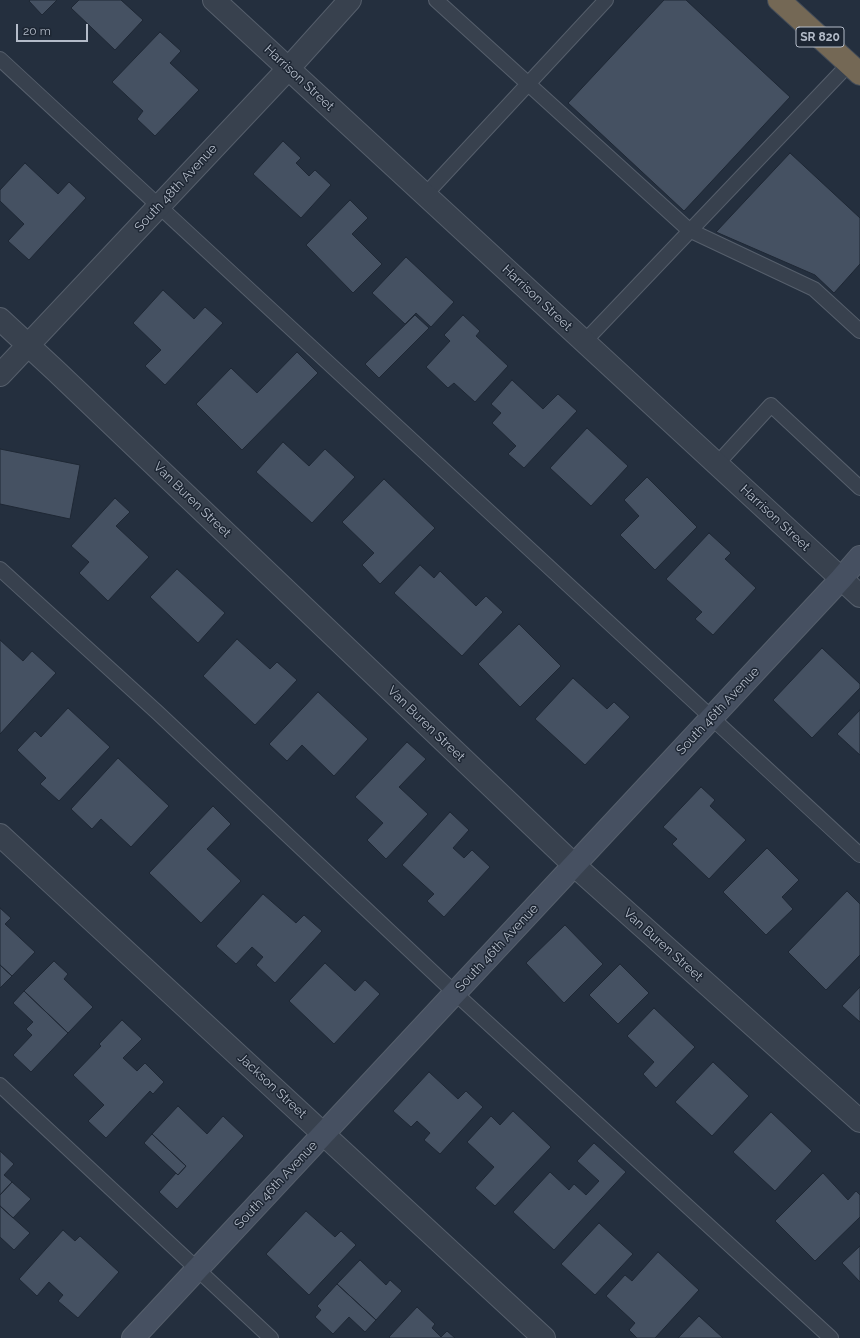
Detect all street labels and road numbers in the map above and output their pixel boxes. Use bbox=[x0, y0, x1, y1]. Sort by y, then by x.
road number: SR 820 bbox=[796, 27, 844, 47]
street label: Harrison Street bbox=[261, 42, 337, 114]
street label: South 48th Avenue bbox=[131, 141, 221, 235]
street label: Harrison Street bbox=[499, 262, 575, 334]
street label: Van Buren Street bbox=[150, 459, 234, 541]
street label: Harrison Street bbox=[737, 482, 813, 554]
street label: South 46th Avenue bbox=[673, 664, 763, 758]
street label: Van Buren Street bbox=[384, 683, 468, 765]
street label: South 46th Avenue bbox=[452, 901, 542, 995]
street label: Van Buren Street bbox=[620, 905, 706, 985]
street label: Jackson Street bbox=[234, 1050, 310, 1122]
street label: South 46th Avenue bbox=[231, 1138, 321, 1232]

